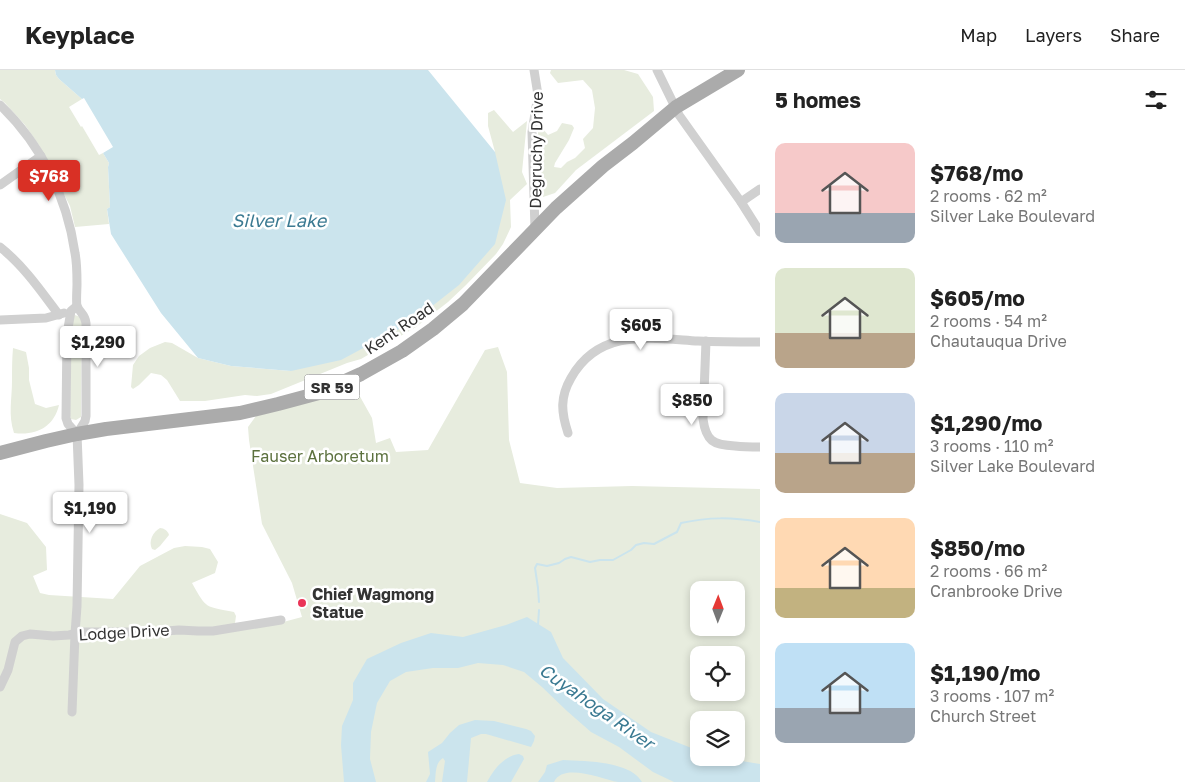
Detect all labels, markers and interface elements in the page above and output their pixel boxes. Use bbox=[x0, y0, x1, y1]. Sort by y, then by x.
text: Keyplace bbox=[25, 20, 135, 49]
text: Map bbox=[960, 24, 997, 46]
text: Layers bbox=[1025, 24, 1082, 46]
text: Share bbox=[1110, 24, 1160, 46]
icon: filters bbox=[1142, 86, 1170, 114]
text: 5 homes bbox=[775, 87, 861, 113]
street label: Degruchy Drive bbox=[525, 91, 547, 209]
pin: $768 bbox=[19, 160, 79, 202]
text: $768/mo bbox=[930, 160, 1023, 186]
icon: home bbox=[815, 163, 875, 223]
text: $768 bbox=[29, 166, 69, 186]
text: 2 rooms · 62 m² bbox=[930, 186, 1047, 206]
text: Silver Lake Boulevard bbox=[930, 206, 1095, 226]
water label: Silver Lake bbox=[232, 209, 328, 231]
text: $605/mo bbox=[930, 285, 1025, 311]
icon: home bbox=[815, 288, 875, 348]
street label: Kent Road bbox=[361, 298, 437, 358]
pin: $605 bbox=[611, 308, 671, 351]
text: 2 rooms · 54 m² bbox=[930, 311, 1047, 331]
text: $605 bbox=[620, 315, 662, 335]
pin: $1,290 bbox=[57, 326, 139, 368]
text: Chautauqua Drive bbox=[930, 331, 1067, 351]
text: $1,290 bbox=[71, 332, 125, 352]
road number: SR 59 bbox=[304, 374, 360, 400]
pin: $850 bbox=[662, 384, 722, 426]
text: $850 bbox=[671, 390, 713, 410]
text: $1,290/mo bbox=[930, 410, 1042, 436]
icon: home bbox=[815, 413, 875, 473]
text: 3 rooms · 110 m² bbox=[930, 436, 1053, 456]
park label: Fauser Arboretum bbox=[251, 446, 389, 466]
text: Silver Lake Boulevard bbox=[930, 456, 1095, 476]
pin: $1,190 bbox=[49, 492, 131, 534]
text: $1,190 bbox=[64, 498, 116, 518]
text: $850/mo bbox=[930, 535, 1025, 561]
icon: home bbox=[815, 538, 875, 598]
text: 2 rooms · 66 m² bbox=[930, 561, 1047, 581]
north arrow bbox=[690, 581, 745, 636]
map controls bbox=[690, 581, 745, 766]
text: Cranbrooke Drive bbox=[930, 581, 1063, 601]
place label: Chief Wagmong Statue bbox=[312, 584, 434, 622]
marker: Chief Wagmong Statue bbox=[296, 597, 308, 609]
street label: Lodge Drive bbox=[78, 620, 170, 644]
button: locate bbox=[690, 646, 745, 701]
water label: Cuyahoga River bbox=[536, 658, 661, 755]
text: $1,190/mo bbox=[930, 660, 1040, 686]
icon: home bbox=[815, 663, 875, 723]
text: 3 rooms · 107 m² bbox=[930, 686, 1054, 706]
text: Church Street bbox=[930, 706, 1036, 726]
button: layers bbox=[690, 711, 745, 766]

